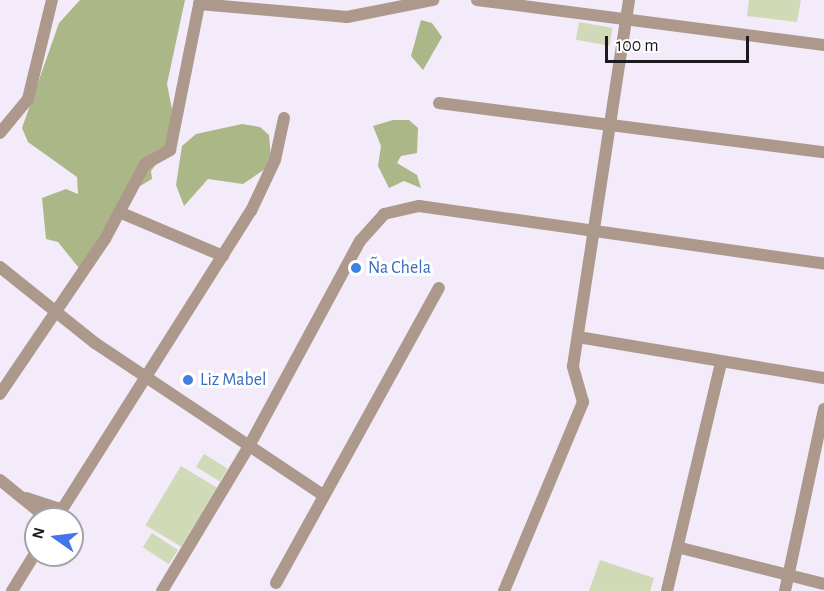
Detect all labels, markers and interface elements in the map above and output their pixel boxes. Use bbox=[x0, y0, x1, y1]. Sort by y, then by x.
scale bar bbox=[608, 24, 752, 62]
text: 100 m bbox=[616, 37, 659, 55]
place label: Ña Chela bbox=[368, 257, 431, 279]
marker: Ña Chela bbox=[349, 261, 363, 275]
place label: Liz Mabel bbox=[200, 369, 267, 391]
marker: Liz Mabel bbox=[181, 373, 195, 387]
north arrow bbox=[24, 507, 84, 567]
text: N bbox=[29, 526, 48, 540]

